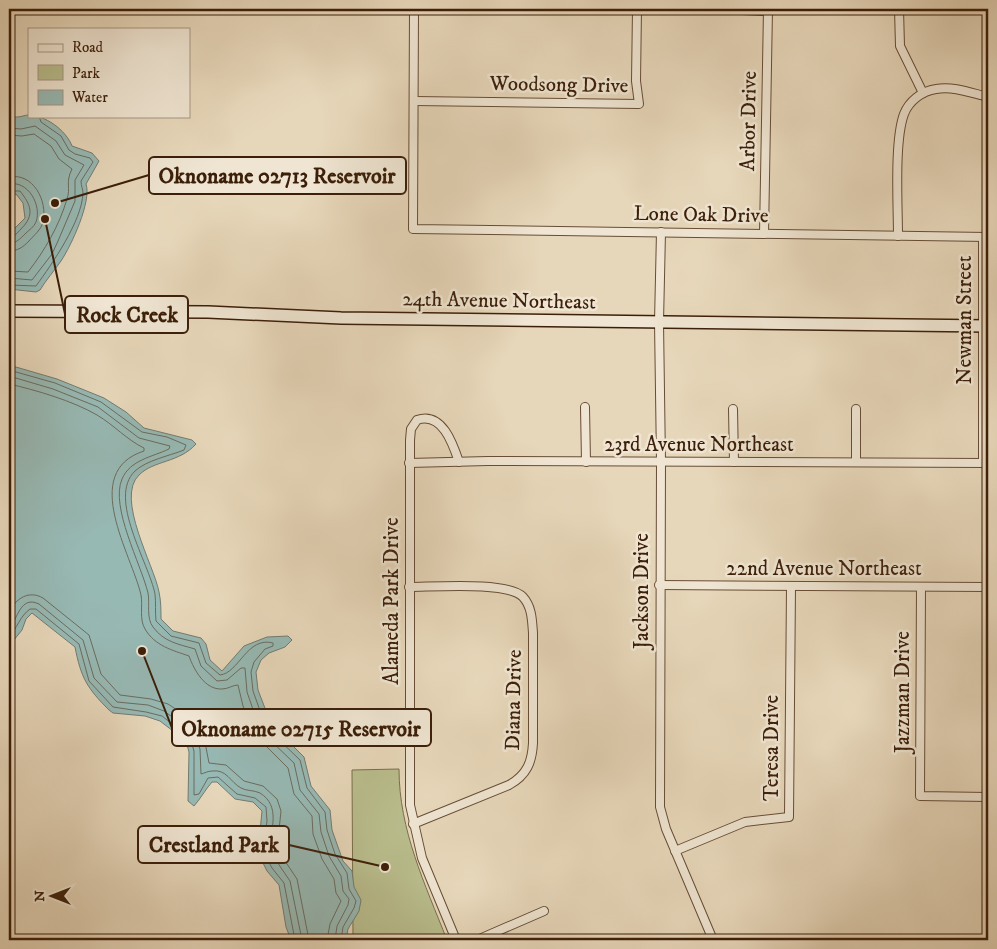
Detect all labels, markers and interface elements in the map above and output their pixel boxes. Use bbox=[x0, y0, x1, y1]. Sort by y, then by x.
legend bbox=[28, 28, 190, 118]
text: Road bbox=[72, 38, 104, 57]
text: Park bbox=[72, 64, 101, 83]
street label: Arbor Drive bbox=[735, 70, 763, 171]
street label: Woodsong Drive bbox=[488, 71, 629, 99]
text: Water bbox=[71, 88, 108, 107]
callout: Oknoname 02713 Reservoir bbox=[149, 157, 406, 194]
text: Oknoname 02713 Reservoir bbox=[158, 163, 396, 190]
street label: Lone Oak Drive bbox=[633, 201, 769, 229]
street label: Newman Street bbox=[952, 255, 978, 384]
street label: 24th Avenue Northeast bbox=[402, 286, 596, 316]
callout: Rock Creek bbox=[65, 296, 188, 333]
text: Rock Creek bbox=[76, 302, 179, 329]
street label: 23rd Avenue Northeast bbox=[604, 432, 794, 458]
street label: Alameda Park Drive bbox=[379, 517, 405, 685]
street label: Jackson Drive bbox=[629, 533, 655, 651]
street label: 22nd Avenue Northeast bbox=[726, 556, 922, 582]
street label: Jazzman Drive bbox=[890, 631, 916, 755]
street label: Diana Drive bbox=[500, 649, 528, 751]
street label: Teresa Drive bbox=[759, 695, 785, 801]
callout: Oknoname 02715 Reservoir bbox=[172, 709, 431, 746]
text: Oknoname 02715 Reservoir bbox=[181, 716, 422, 743]
callout: Crestland Park bbox=[138, 826, 289, 863]
text: Crestland Park bbox=[149, 832, 280, 859]
north arrow bbox=[28, 872, 78, 922]
text: N bbox=[31, 890, 49, 902]

